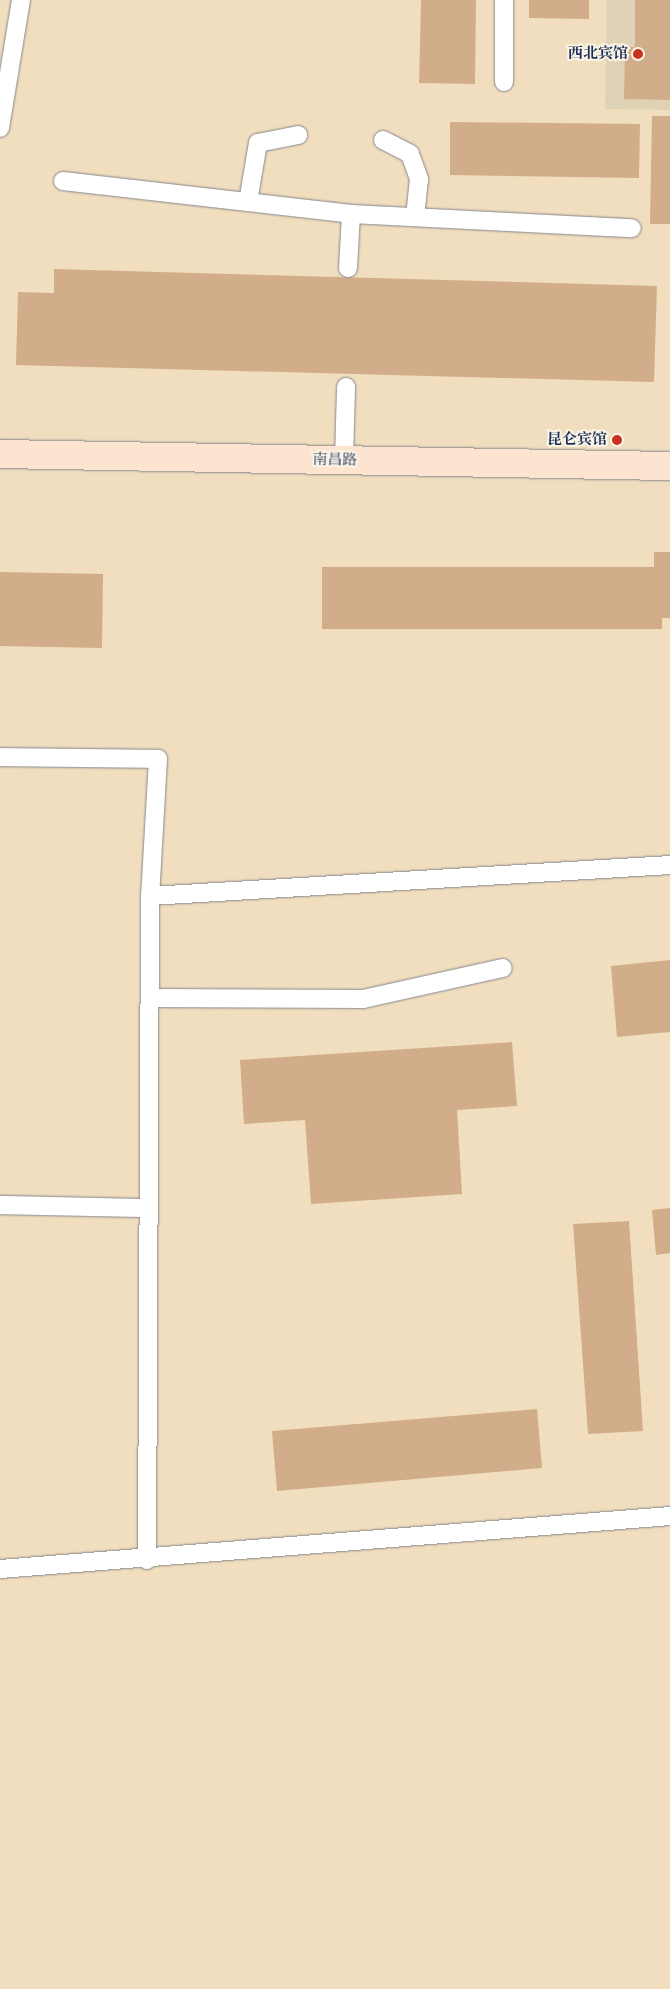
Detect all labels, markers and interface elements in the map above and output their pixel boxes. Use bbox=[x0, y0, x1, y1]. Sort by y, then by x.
place label: 西北宾馆 bbox=[568, 45, 628, 63]
marker: 西北宾馆 bbox=[632, 48, 644, 60]
place label: 昆仑宾馆 bbox=[547, 431, 607, 449]
marker: 昆仑宾馆 bbox=[611, 434, 623, 446]
street label: 南昌路 bbox=[312, 451, 358, 469]

